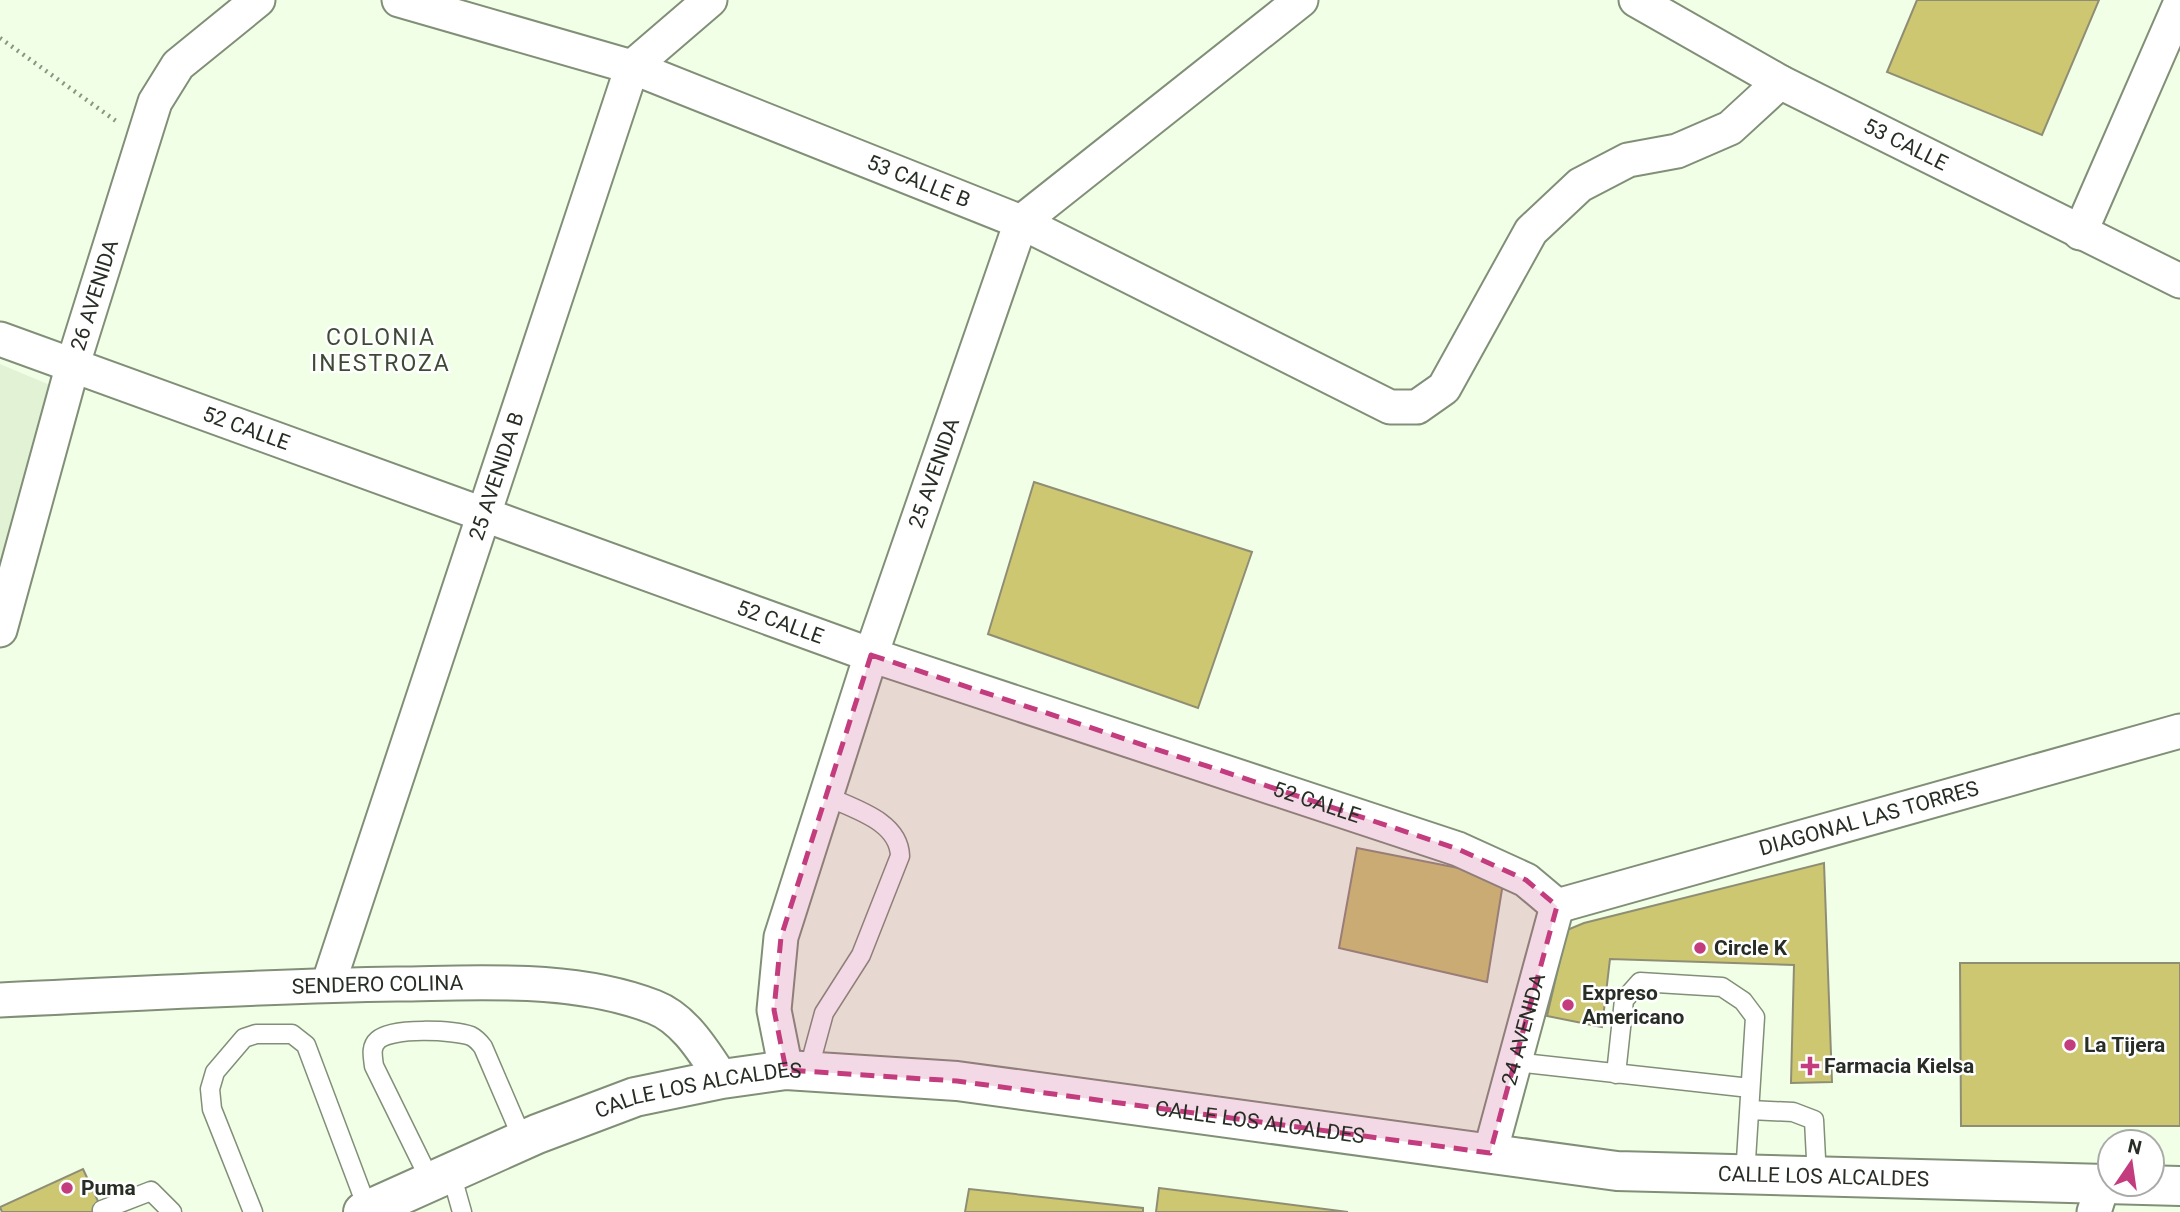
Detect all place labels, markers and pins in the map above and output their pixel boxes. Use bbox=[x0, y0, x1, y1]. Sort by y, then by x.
place label: Circle K bbox=[1714, 936, 1788, 960]
marker: Circle K bbox=[1692, 940, 1708, 956]
place label: Expreso Americano bbox=[1582, 981, 1685, 1029]
marker: Expreso Americano bbox=[1560, 997, 1576, 1013]
place label: La Tijera bbox=[2084, 1033, 2165, 1057]
marker: La Tijera bbox=[2062, 1037, 2078, 1053]
place label: Farmacia Kielsa bbox=[1824, 1054, 1974, 1078]
marker: Farmacia Kielsa bbox=[1802, 1058, 1818, 1074]
place label: Puma bbox=[81, 1176, 136, 1200]
marker: Puma bbox=[59, 1180, 75, 1196]

